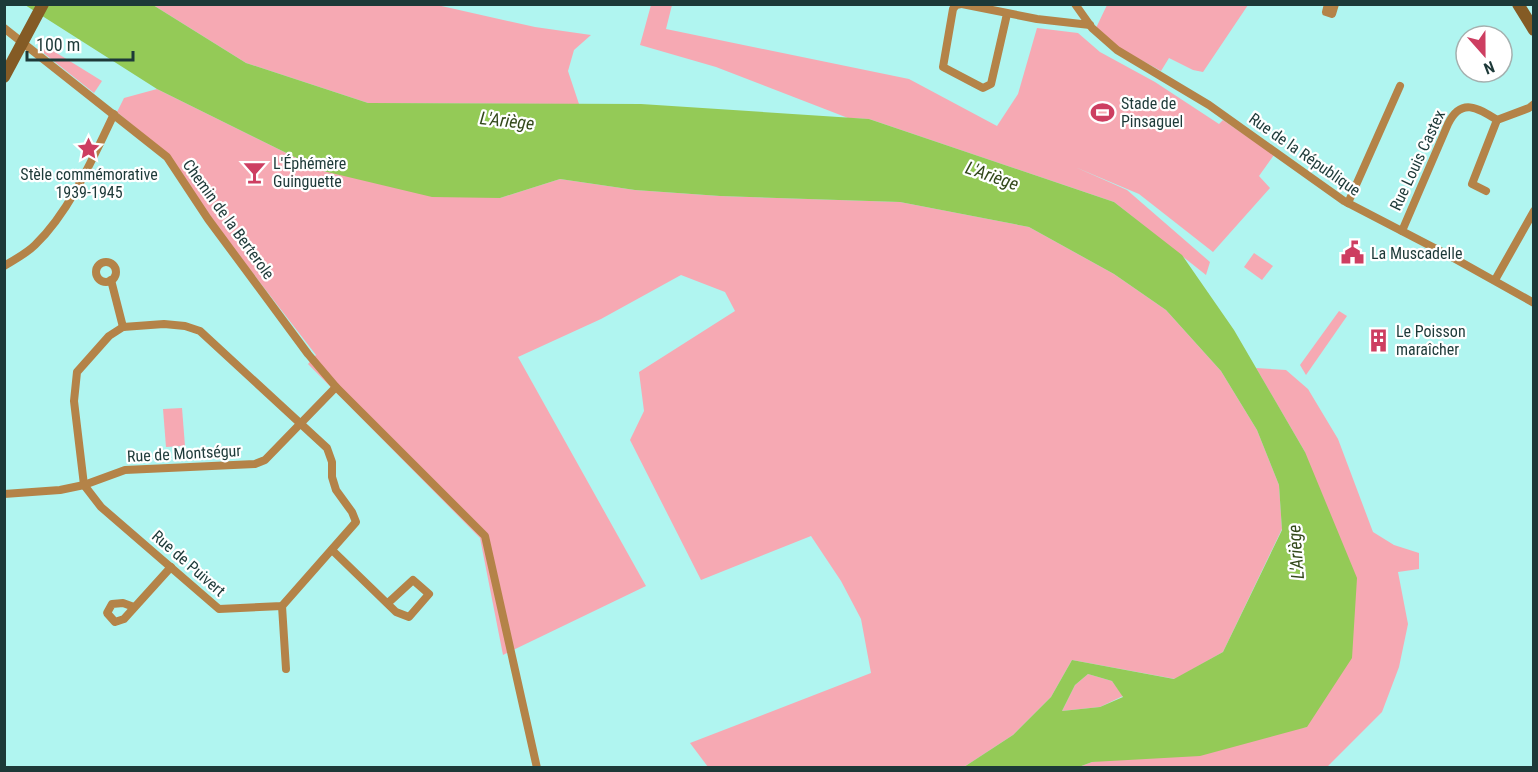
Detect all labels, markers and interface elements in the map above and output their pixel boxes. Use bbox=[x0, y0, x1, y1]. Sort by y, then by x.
scale bar bbox=[27, 24, 134, 62]
north arrow bbox=[1454, 24, 1514, 84]
text: 100 m bbox=[36, 34, 80, 55]
text: N bbox=[1481, 57, 1497, 78]
place label: Stade de Pinsaguel bbox=[1121, 94, 1183, 131]
sports icon: Stade de Pinsaguel bbox=[1090, 99, 1116, 125]
water label: L'Ariège bbox=[479, 107, 535, 134]
street label: Rue Louis Castex bbox=[1386, 107, 1449, 213]
street label: Rue de la République bbox=[1245, 109, 1364, 200]
place icon: Stèle commémorative 1939-1945 bbox=[76, 136, 102, 162]
place label: L'Éphémère Guinguette bbox=[273, 154, 346, 191]
street label: Chemin de la Berterole bbox=[179, 156, 278, 283]
water label: L'Ariège bbox=[963, 157, 1021, 194]
bar icon: L'Éphémère Guinguette bbox=[242, 159, 268, 185]
place label: Stèle commémorative 1939-1945 bbox=[20, 165, 158, 202]
public building icon: La Muscadelle bbox=[1340, 240, 1366, 266]
place label: La Muscadelle bbox=[1371, 244, 1462, 263]
place label: Le Poisson maraîcher bbox=[1396, 322, 1466, 359]
building icon: Le Poisson maraîcher bbox=[1365, 327, 1391, 353]
street label: Rue de Montségur bbox=[126, 441, 242, 466]
water label: L'Ariège bbox=[1283, 524, 1308, 580]
street label: Rue de Puivert bbox=[148, 526, 229, 601]

